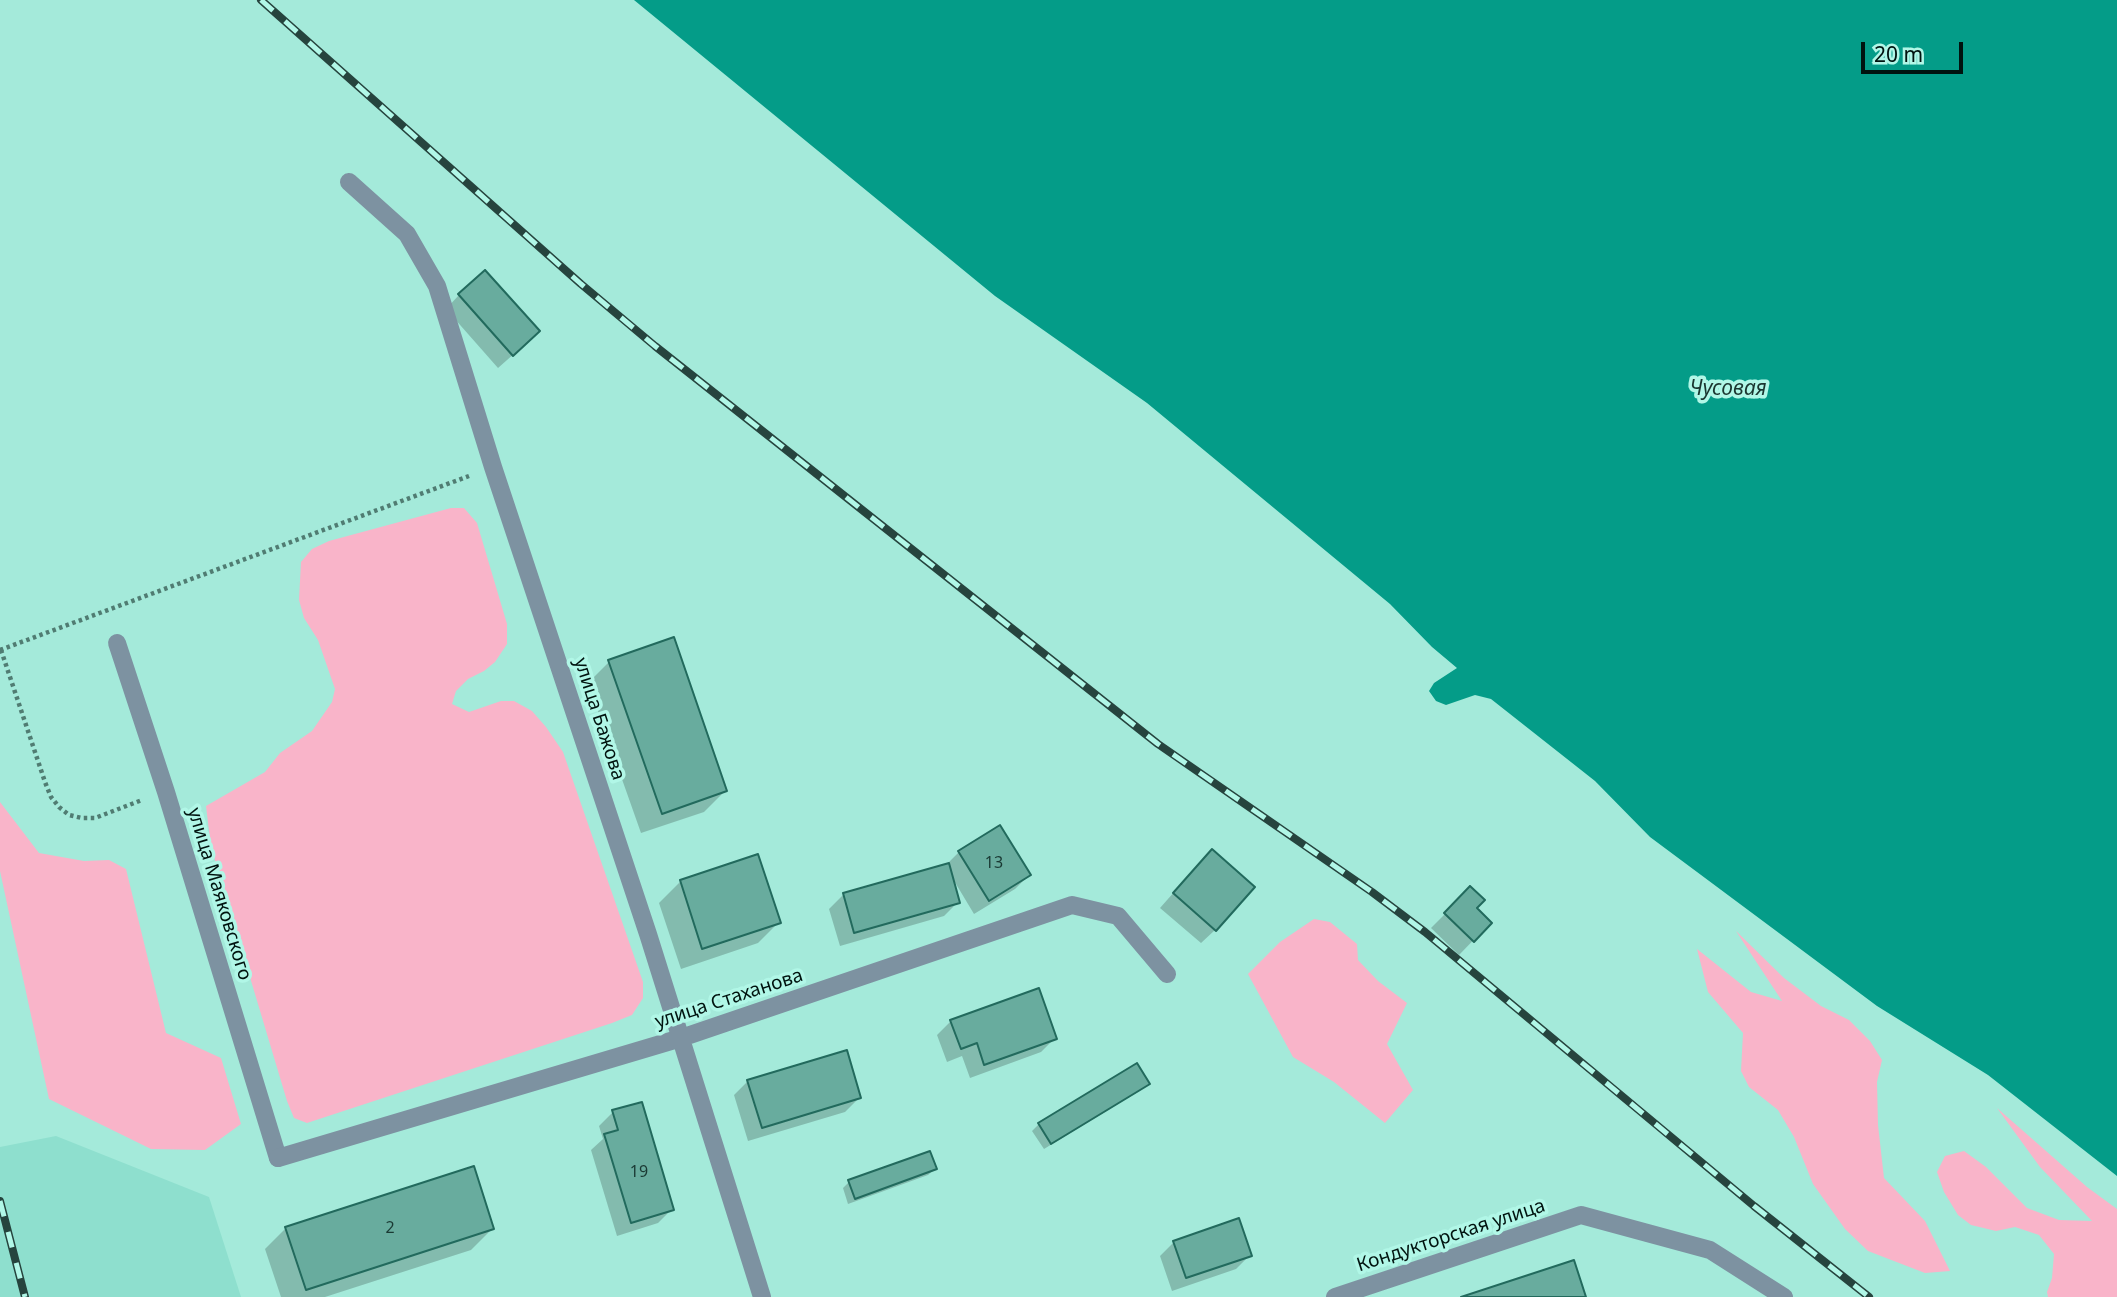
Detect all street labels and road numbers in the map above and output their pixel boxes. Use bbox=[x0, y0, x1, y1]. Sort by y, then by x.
street label: улица Бажова bbox=[568, 655, 630, 783]
street label: улица Маяковского bbox=[182, 805, 256, 983]
street label: улица Стаханова bbox=[652, 964, 806, 1034]
street label: Кондукторская улица bbox=[1354, 1195, 1548, 1277]

